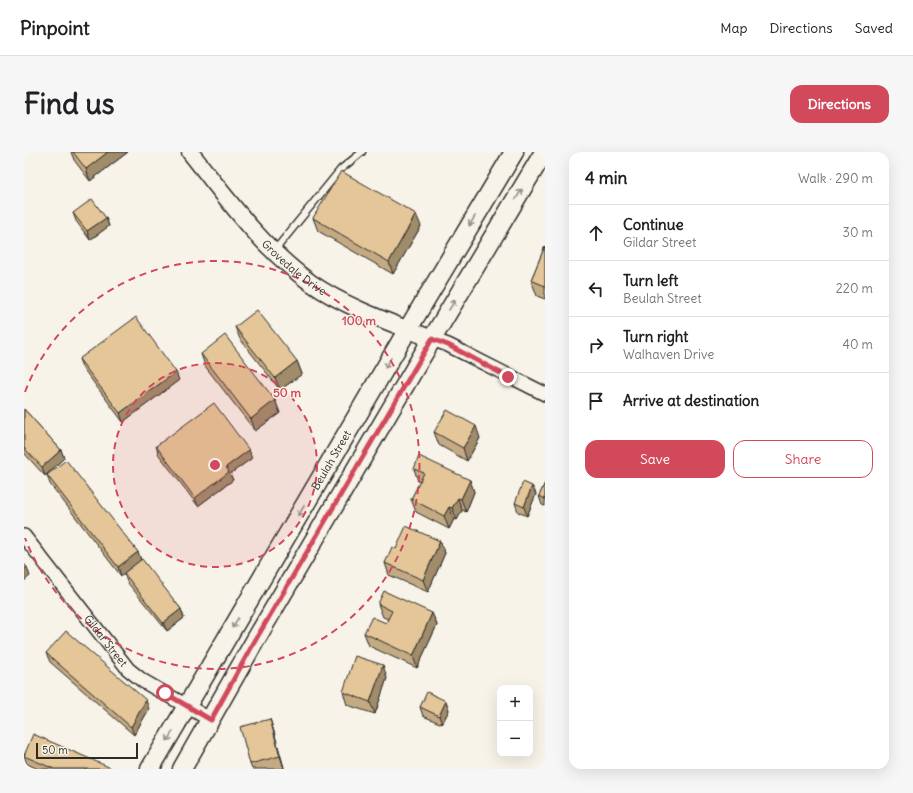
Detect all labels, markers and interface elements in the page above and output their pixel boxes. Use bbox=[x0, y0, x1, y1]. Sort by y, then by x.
text: Pinpoint bbox=[20, 16, 90, 40]
text: Map bbox=[720, 19, 747, 37]
text: Directions bbox=[769, 19, 833, 37]
text: Saved bbox=[855, 19, 893, 37]
button: Directions bbox=[790, 85, 889, 123]
text: Find us bbox=[24, 86, 115, 122]
text: 4 min bbox=[585, 167, 627, 189]
text: Walk · 290 m bbox=[798, 170, 873, 187]
one-way arrow bbox=[515, 189, 523, 200]
one-way arrow bbox=[468, 215, 476, 227]
text: Continue bbox=[623, 215, 684, 234]
icon: ahead bbox=[585, 222, 607, 244]
text: 30 m bbox=[843, 224, 873, 241]
text: Gildar Street bbox=[623, 234, 696, 251]
street label: Grovedale Drive bbox=[259, 237, 329, 298]
text: Turn left bbox=[623, 271, 678, 290]
icon: left bbox=[585, 278, 607, 300]
text: 220 m bbox=[836, 280, 873, 297]
text: Beulah Street bbox=[623, 290, 702, 307]
one-way arrow bbox=[449, 299, 457, 311]
text: 100 m bbox=[342, 313, 376, 328]
text: Turn right bbox=[623, 327, 688, 346]
icon: right bbox=[585, 334, 607, 356]
text: 40 m bbox=[842, 336, 873, 353]
text: Walhaven Drive bbox=[623, 346, 714, 363]
one-way arrow bbox=[383, 357, 391, 369]
route end bbox=[499, 368, 517, 386]
text: 50 m bbox=[273, 385, 302, 400]
icon: arrive bbox=[585, 390, 607, 412]
text: Arrive at destination bbox=[623, 391, 759, 410]
street label: Beulah Street bbox=[308, 428, 354, 493]
button: Save bbox=[585, 440, 725, 478]
button: Share bbox=[733, 440, 873, 478]
centre of rings bbox=[208, 458, 222, 472]
one-way arrow bbox=[297, 505, 305, 517]
street label: Gildar Street bbox=[81, 612, 131, 670]
one-way arrow bbox=[231, 617, 239, 629]
route start bbox=[156, 684, 174, 702]
map controls bbox=[497, 685, 533, 757]
button: + bbox=[497, 685, 533, 721]
button: − bbox=[497, 721, 533, 757]
one-way arrow bbox=[165, 730, 173, 742]
scale bar bbox=[36, 741, 138, 760]
text: 50 m bbox=[42, 743, 68, 757]

